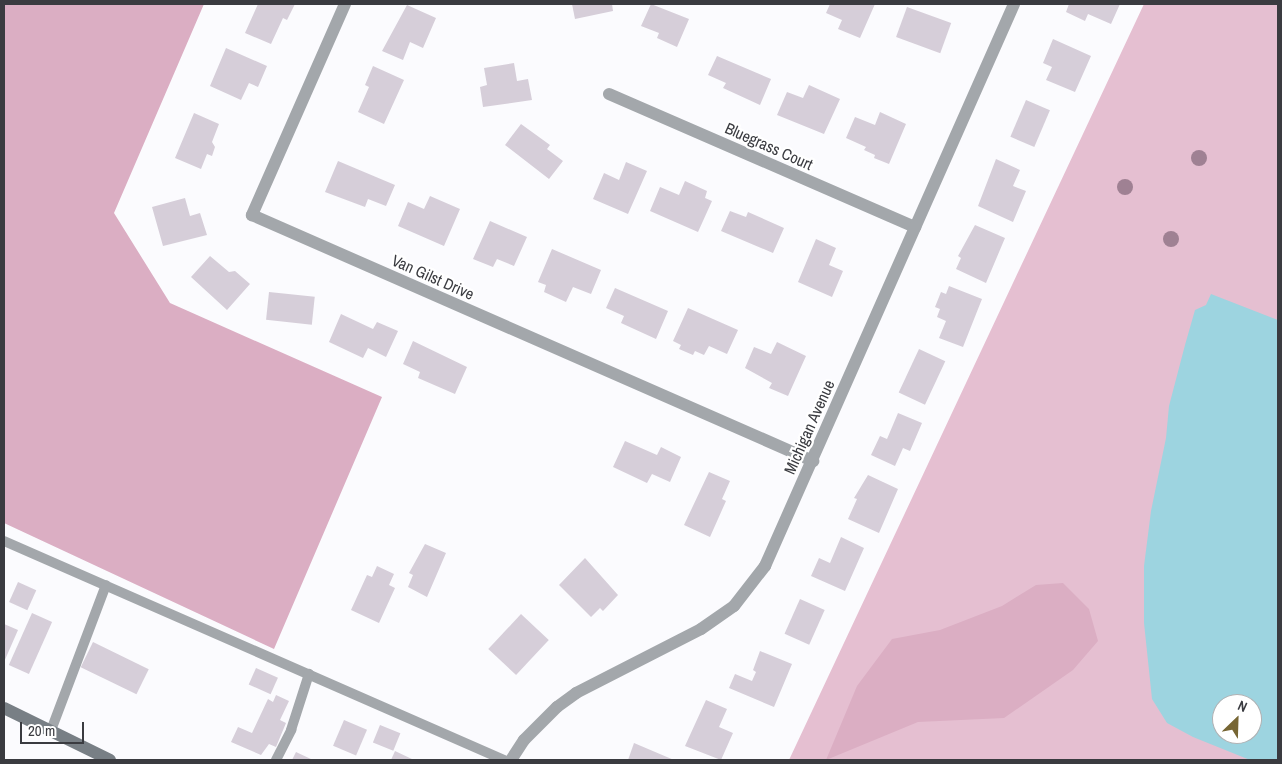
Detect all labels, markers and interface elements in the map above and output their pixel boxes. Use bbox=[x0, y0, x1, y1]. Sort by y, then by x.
street label: Bluegrass Court bbox=[722, 118, 816, 174]
street label: Van Gilst Drive bbox=[389, 250, 477, 304]
street label: Michigan Avenue bbox=[780, 377, 838, 477]
north arrow bbox=[1212, 694, 1262, 744]
text: N bbox=[1235, 696, 1250, 716]
scale bar bbox=[22, 712, 86, 744]
text: 20 m bbox=[28, 720, 55, 741]

